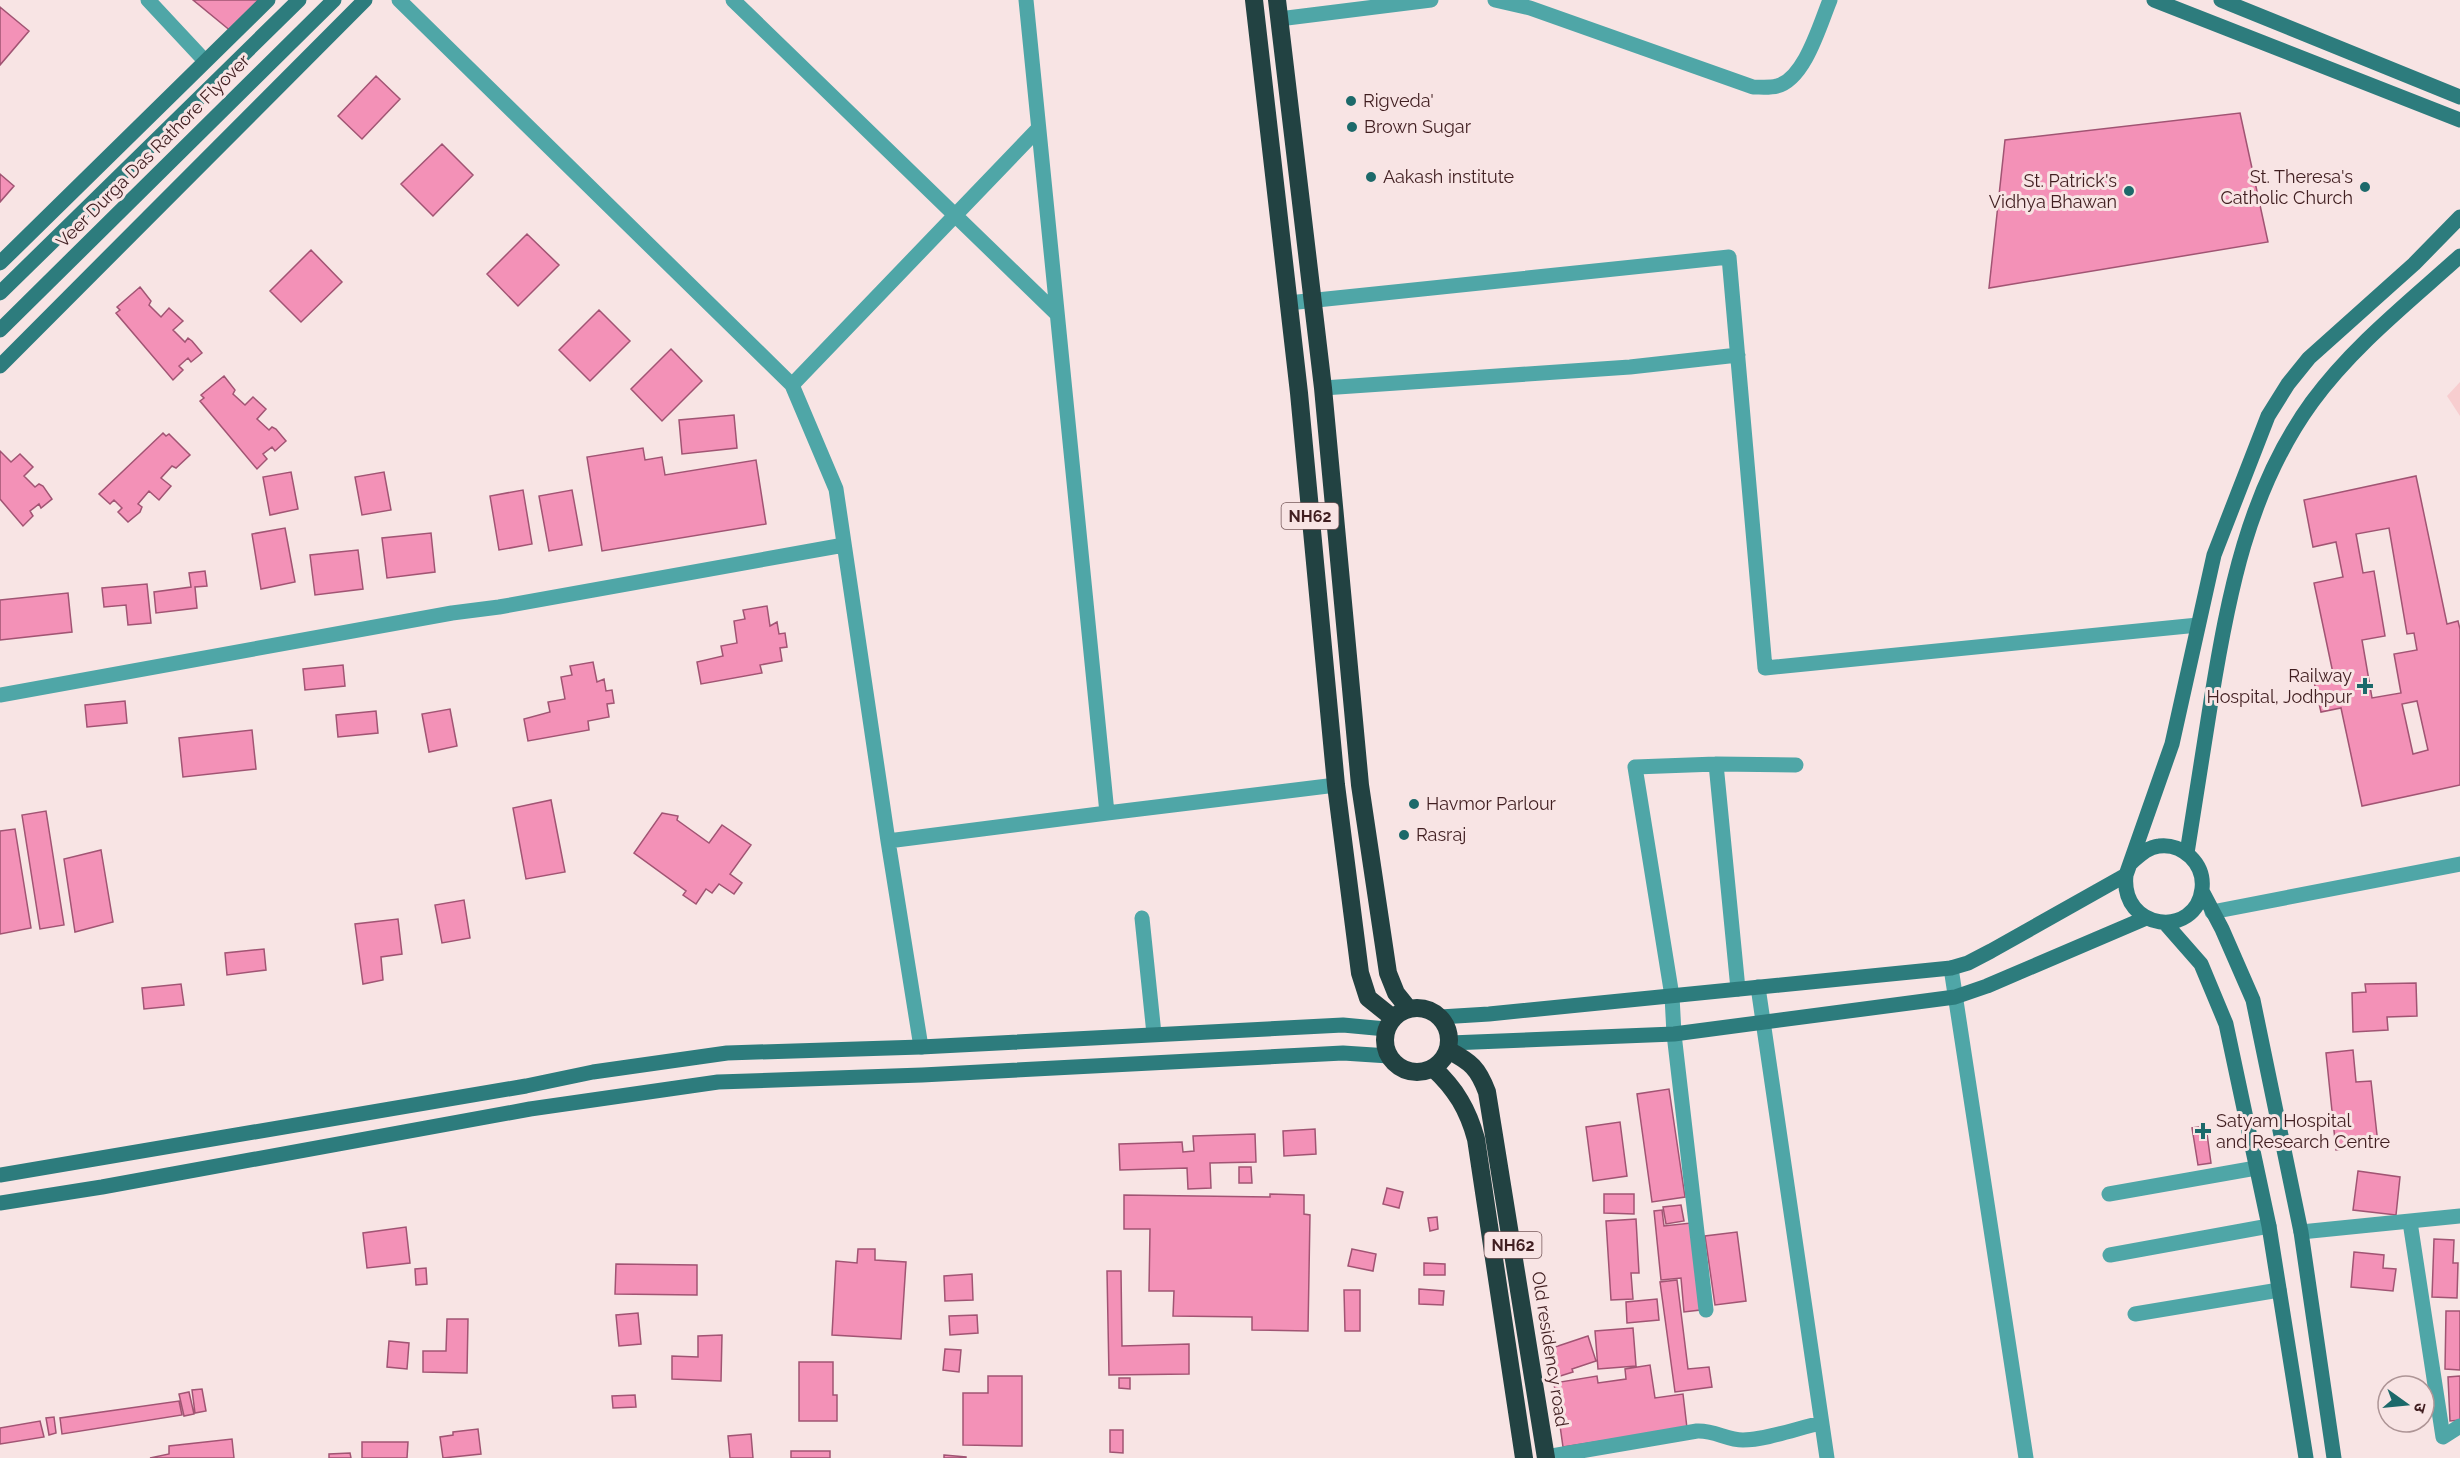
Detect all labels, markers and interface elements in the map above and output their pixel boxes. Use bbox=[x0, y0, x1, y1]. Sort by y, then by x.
street label: Veer Durga Das Rathore Flyover bbox=[52, 49, 254, 252]
place label: Rigveda' bbox=[1363, 90, 1434, 111]
marker: Rigveda' bbox=[1344, 94, 1358, 108]
place label: Brown Sugar bbox=[1364, 116, 1472, 137]
marker: Brown Sugar bbox=[1345, 120, 1359, 134]
place label: Aakash institute bbox=[1383, 166, 1515, 187]
place label: St. Theresa's Catholic Church bbox=[2220, 166, 2353, 208]
marker: Aakash institute bbox=[1364, 170, 1378, 184]
place label: St. Patrick's Vidhya Bhawan bbox=[1989, 170, 2117, 212]
marker: St. Theresa's Catholic Church bbox=[2358, 180, 2372, 194]
marker: St. Patrick's Vidhya Bhawan bbox=[2122, 184, 2136, 198]
road number: NH62 bbox=[1282, 503, 1338, 529]
place label: Railway Hospital, Jodhpur bbox=[2207, 665, 2353, 707]
marker: Railway Hospital, Jodhpur bbox=[2356, 677, 2374, 695]
place label: Havmor Parlour bbox=[1426, 793, 1557, 814]
marker: Havmor Parlour bbox=[1407, 797, 1421, 811]
place label: Rasraj bbox=[1416, 824, 1466, 845]
marker: Rasraj bbox=[1397, 828, 1411, 842]
place label: Satyam Hospital and Research Centre bbox=[2216, 1110, 2391, 1152]
marker: Satyam Hospital and Research Centre bbox=[2194, 1122, 2212, 1140]
road number: NH62 bbox=[1484, 1232, 1541, 1258]
street label: Old residency road bbox=[1528, 1270, 1573, 1428]
north arrow bbox=[2376, 1374, 2436, 1434]
text: उ bbox=[2409, 1401, 2430, 1415]

